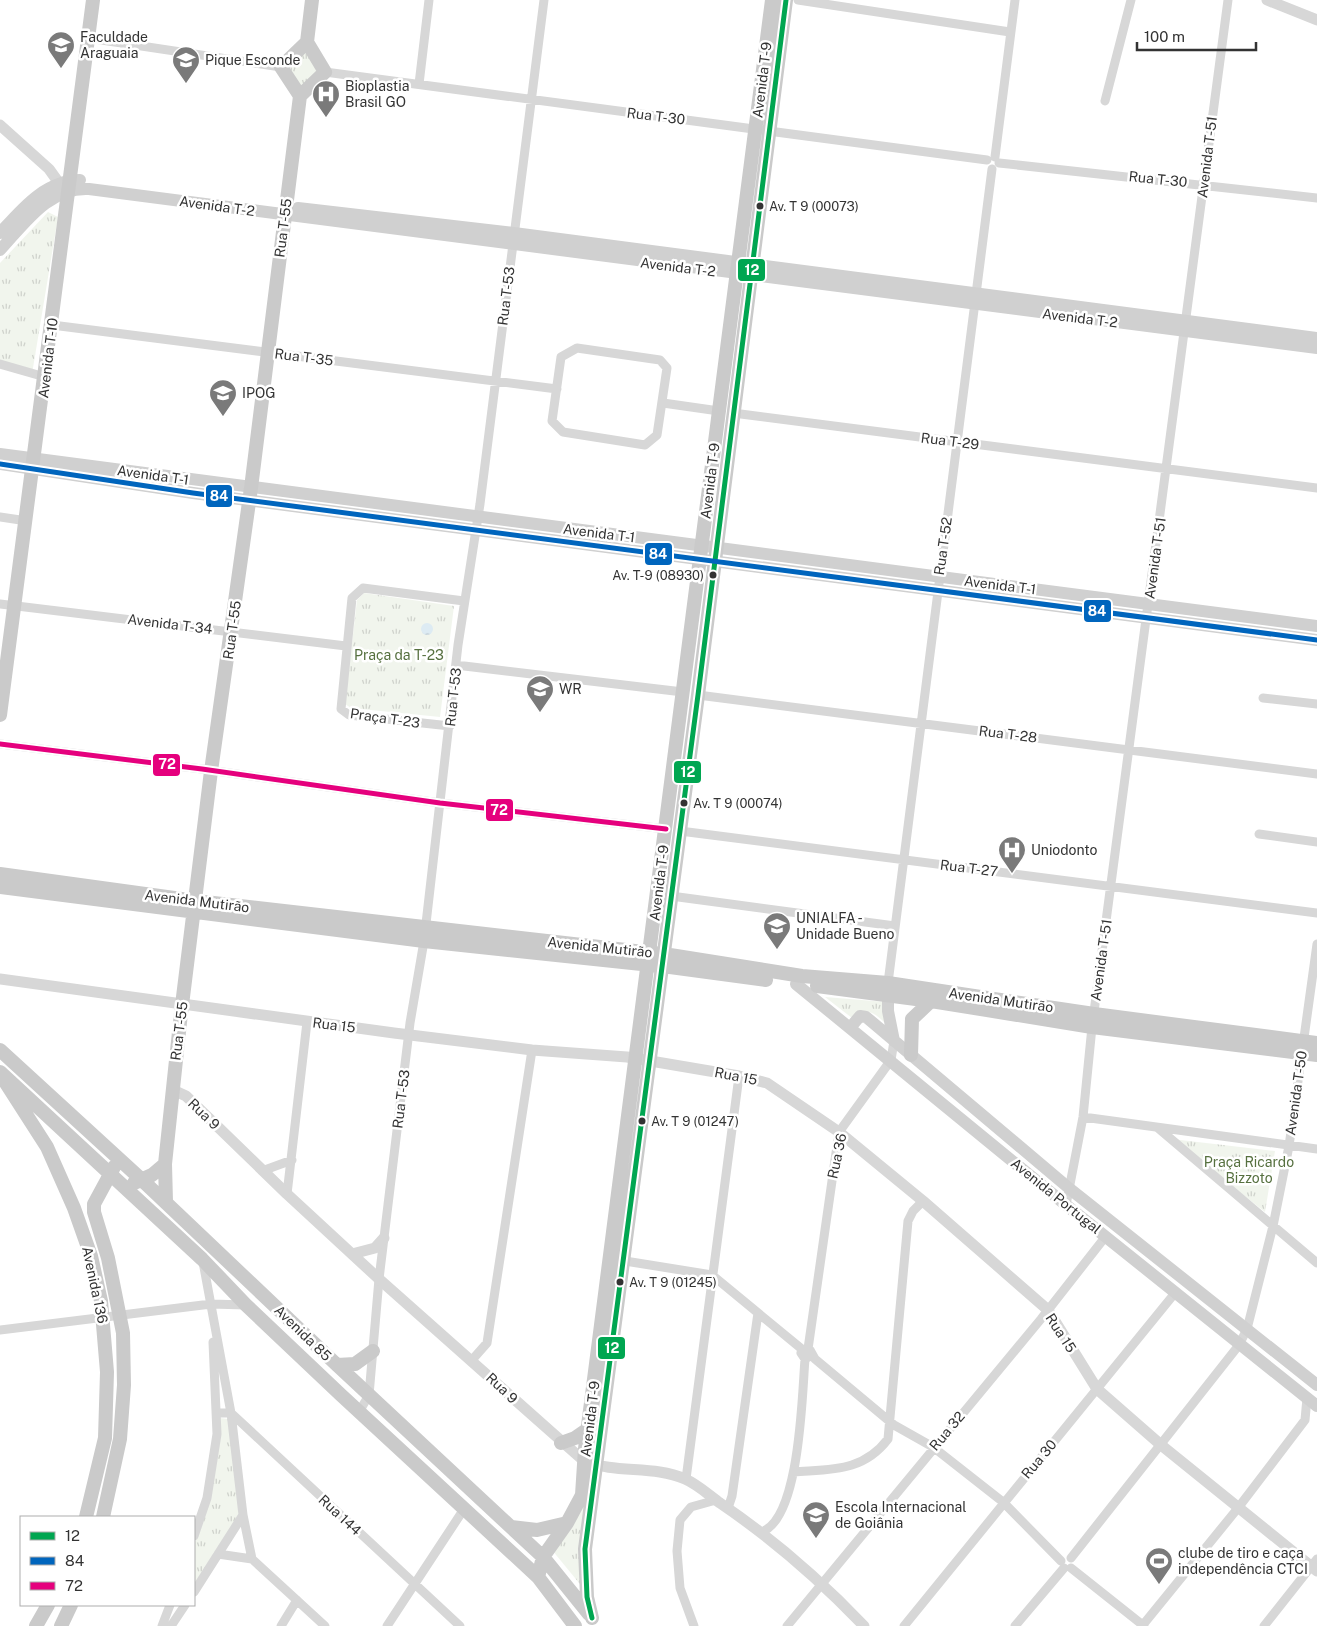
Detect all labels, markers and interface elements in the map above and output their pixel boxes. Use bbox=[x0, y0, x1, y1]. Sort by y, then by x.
scale bar bbox=[1137, 20, 1256, 52]
text: 100 m bbox=[1144, 28, 1185, 45]
place label: Faculdade Araguaia bbox=[80, 29, 148, 61]
school or university icon: Faculdade Araguaia bbox=[46, 30, 76, 69]
street label: Avenida T-9 bbox=[749, 41, 775, 119]
school or university icon: Pique Esconde bbox=[171, 45, 201, 84]
place label: Pique Esconde bbox=[205, 52, 301, 68]
place label: Bioplastia Brasil GO bbox=[345, 78, 410, 110]
hospital icon: Bioplastia Brasil GO bbox=[311, 79, 341, 118]
street label: Rua T-30 bbox=[626, 104, 686, 128]
street label: Avenida T-51 bbox=[1194, 115, 1220, 199]
street label: Rua T-30 bbox=[1128, 168, 1188, 190]
street label: Avenida T-2 bbox=[178, 193, 256, 219]
street label: Rua T-55 bbox=[271, 198, 295, 258]
place label: Av. T 9 (00073) bbox=[769, 199, 859, 214]
marker: Av. T 9 (00073) bbox=[755, 201, 765, 211]
street label: Avenida T-2 bbox=[639, 254, 717, 280]
line badge: 12 bbox=[737, 258, 766, 282]
text: 12 bbox=[745, 262, 760, 278]
street label: Rua T-53 bbox=[494, 265, 518, 326]
street label: Avenida T-2 bbox=[1041, 305, 1119, 331]
street label: Avenida T-10 bbox=[35, 317, 61, 399]
street label: Rua T-35 bbox=[274, 345, 334, 369]
school or university icon: IPOG bbox=[208, 378, 238, 417]
place label: IPOG bbox=[242, 385, 275, 401]
street label: Rua T-29 bbox=[920, 429, 980, 453]
street label: Avenida T-9 bbox=[697, 442, 723, 520]
street label: Avenida T-1 bbox=[116, 462, 190, 488]
line badge: 84 bbox=[205, 484, 233, 508]
text: 84 bbox=[210, 488, 228, 504]
street label: Rua T-52 bbox=[931, 516, 955, 576]
street label: Avenida T-51 bbox=[1141, 516, 1169, 600]
street label: Avenida T-1 bbox=[562, 521, 636, 545]
line badge: 84 bbox=[644, 542, 673, 566]
text: 84 bbox=[649, 546, 667, 562]
place label: Av. T-9 (08930) bbox=[612, 568, 704, 583]
marker: Av. T-9 (08930) bbox=[708, 570, 718, 580]
street label: Avenida T-1 bbox=[963, 573, 1037, 597]
street label: Rua T-55 bbox=[220, 599, 244, 660]
line badge: 84 bbox=[1083, 599, 1112, 623]
text: 84 bbox=[1088, 603, 1106, 619]
street label: Avenida T-34 bbox=[127, 611, 214, 637]
park label: Praça da T-23 bbox=[354, 647, 444, 663]
street label: Rua T-53 bbox=[442, 667, 464, 727]
school or university icon: WR bbox=[525, 674, 555, 713]
place label: WR bbox=[559, 681, 582, 697]
street label: Praça T-23 bbox=[349, 705, 421, 731]
street label: Rua T-28 bbox=[978, 722, 1038, 746]
line badge: 72 bbox=[152, 753, 181, 777]
text: 72 bbox=[158, 756, 176, 772]
line badge: 12 bbox=[673, 760, 702, 784]
text: 12 bbox=[681, 764, 696, 780]
place label: Av. T 9 (00074) bbox=[693, 796, 783, 811]
line badge: 72 bbox=[485, 798, 514, 822]
marker: Av. T 9 (00074) bbox=[679, 798, 689, 808]
text: 72 bbox=[490, 802, 508, 818]
hospital icon: Uniodonto bbox=[997, 835, 1027, 874]
place label: Uniodonto bbox=[1031, 842, 1098, 858]
street label: Avenida T-9 bbox=[646, 844, 672, 922]
street label: Rua T-27 bbox=[939, 857, 999, 879]
street label: Avenida Mutirão bbox=[144, 887, 250, 915]
place label: UNIALFA - Unidade Bueno bbox=[796, 910, 895, 942]
school or university icon: UNIALFA - Unidade Bueno bbox=[762, 911, 792, 950]
street label: Avenida T-51 bbox=[1087, 918, 1115, 1002]
street label: Avenida Mutirão bbox=[547, 934, 653, 960]
street label: Avenida Mutirão bbox=[948, 985, 1054, 1015]
street label: Rua T-55 bbox=[167, 1001, 191, 1061]
street label: Rua 15 bbox=[312, 1014, 356, 1036]
street label: Avenida T-50 bbox=[1282, 1050, 1310, 1136]
street label: Rua 15 bbox=[713, 1064, 759, 1088]
street label: Rua T-53 bbox=[389, 1068, 413, 1129]
street label: Rua 9 bbox=[185, 1095, 223, 1133]
place label: Av. T 9 (01247) bbox=[651, 1114, 739, 1129]
marker: Av. T 9 (01247) bbox=[637, 1116, 647, 1126]
street label: Rua 36 bbox=[824, 1132, 850, 1180]
park label: Praça Ricardo Bizzoto bbox=[1204, 1154, 1294, 1186]
street label: Avenida Portugal bbox=[1008, 1155, 1104, 1237]
street label: Avenida 136 bbox=[79, 1245, 111, 1325]
place label: Av. T 9 (01245) bbox=[629, 1275, 717, 1290]
marker: Av. T 9 (01245) bbox=[615, 1277, 625, 1287]
street label: Avenida 85 bbox=[271, 1302, 335, 1364]
street label: Rua 15 bbox=[1043, 1310, 1080, 1356]
line badge: 12 bbox=[597, 1336, 626, 1360]
text: 12 bbox=[605, 1340, 620, 1356]
street label: Rua 9 bbox=[483, 1369, 521, 1407]
street label: Avenida T-9 bbox=[577, 1380, 603, 1458]
street label: Rua 32 bbox=[926, 1408, 968, 1454]
street label: Rua 30 bbox=[1018, 1436, 1060, 1482]
street label: Rua 144 bbox=[316, 1491, 365, 1539]
place label: Escola Internacional de Goiânia bbox=[835, 1499, 967, 1531]
school or university icon: Escola Internacional de Goiânia bbox=[801, 1500, 831, 1539]
legend bbox=[20, 1516, 195, 1606]
text: 12 bbox=[65, 1527, 80, 1544]
place label: clube de tiro e caça independência CTCI bbox=[1178, 1545, 1308, 1577]
sports icon: clube de tiro e caça independência CTCI bbox=[1144, 1546, 1174, 1585]
text: 84 bbox=[65, 1552, 84, 1569]
text: 72 bbox=[65, 1577, 83, 1594]

